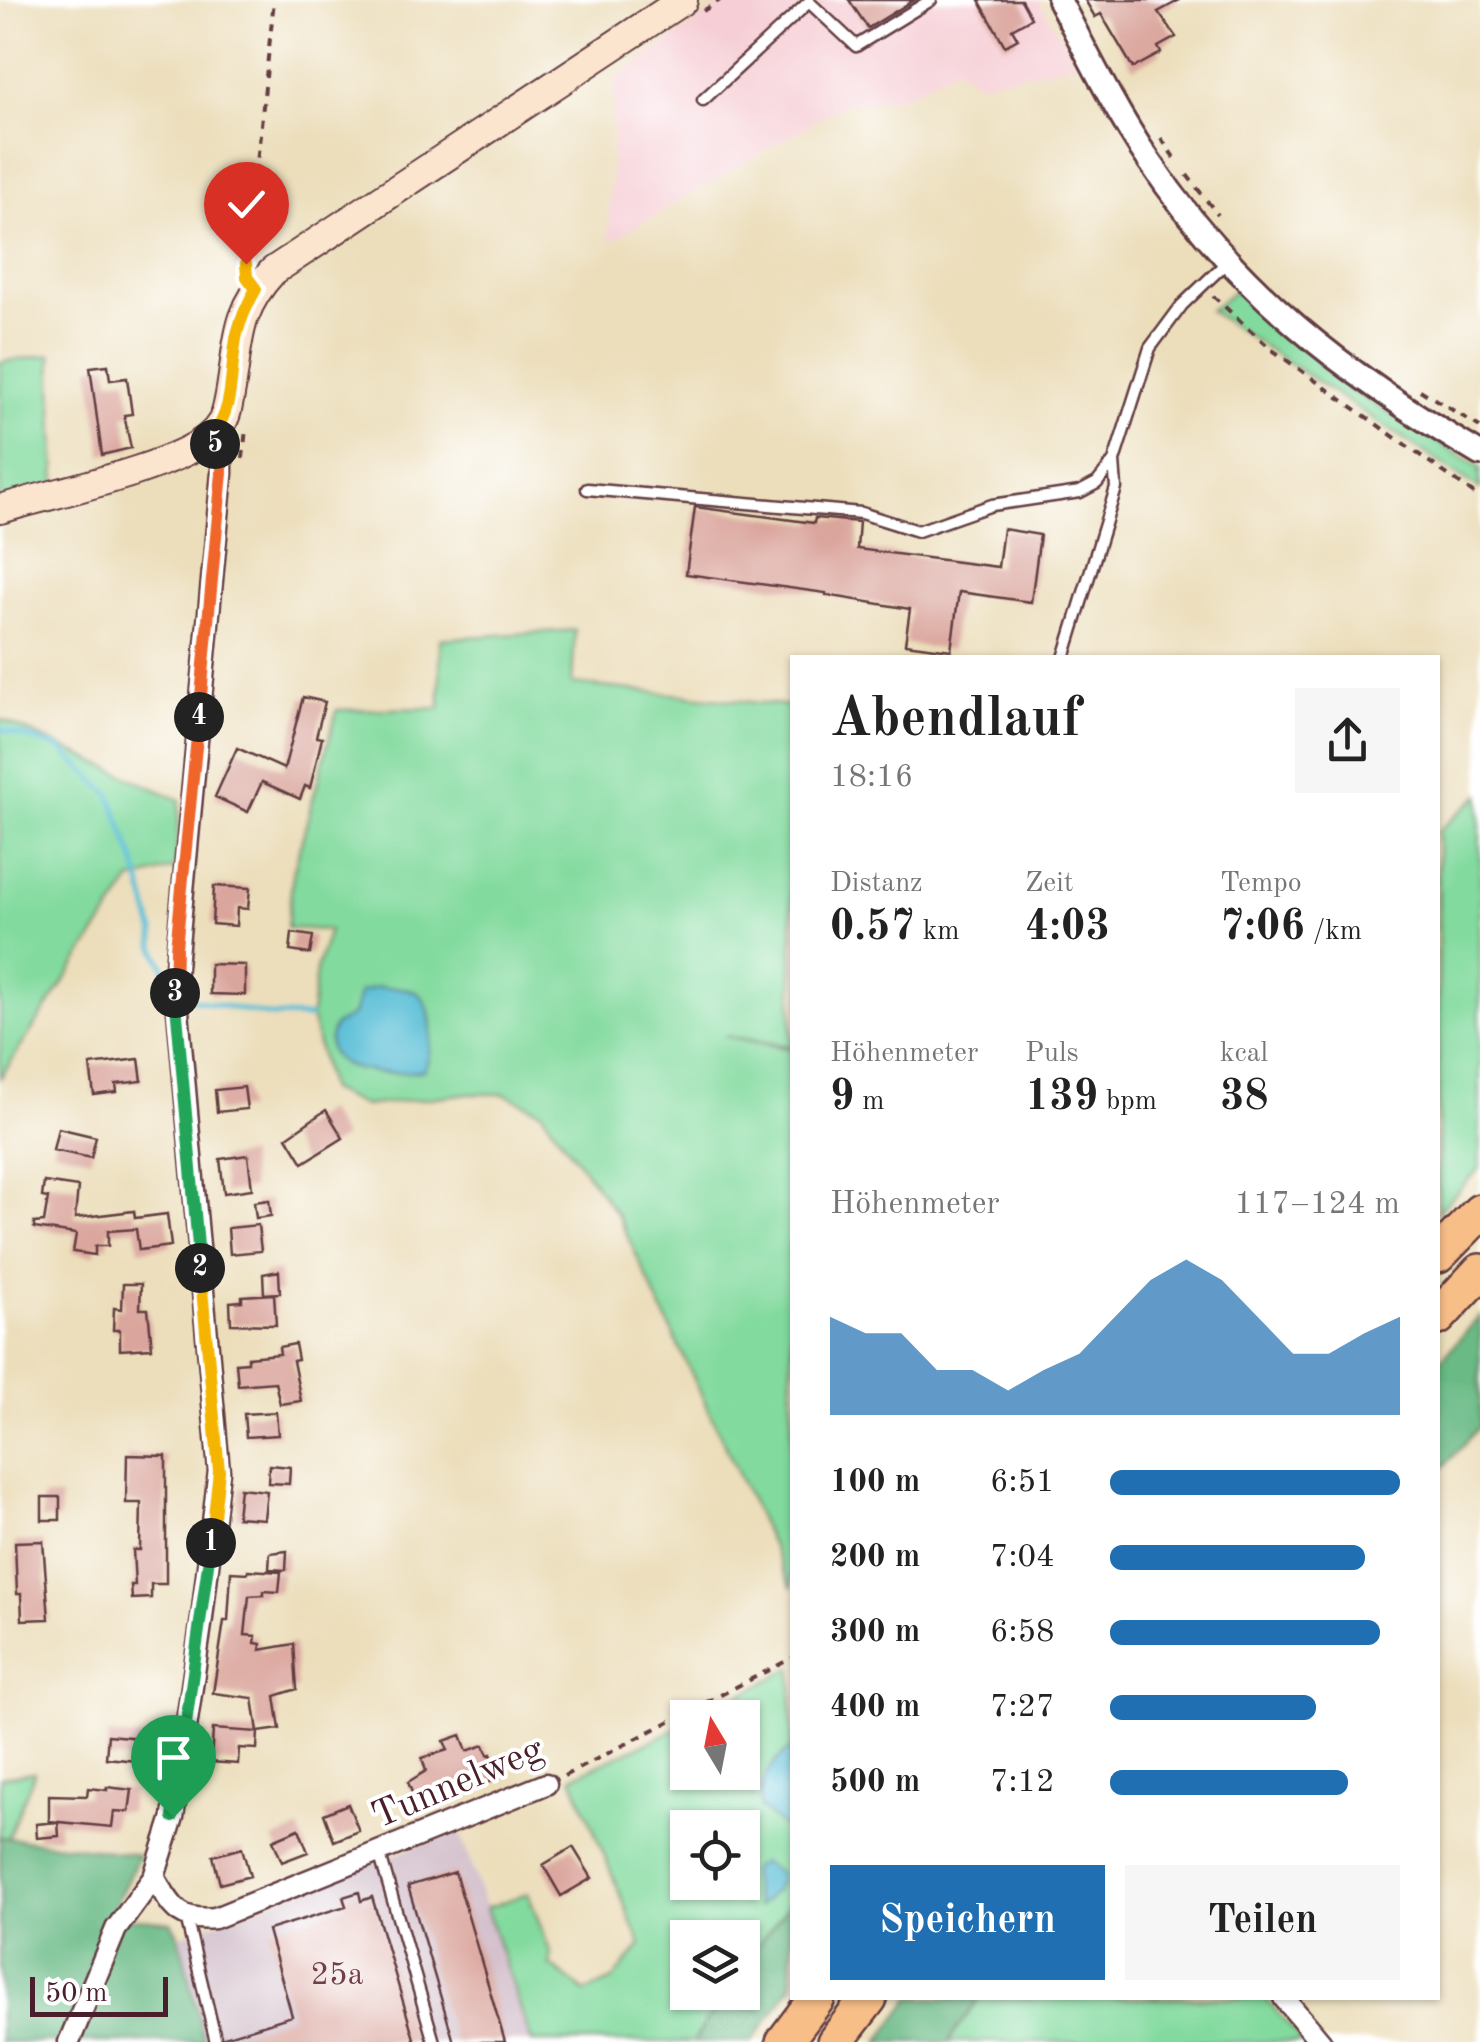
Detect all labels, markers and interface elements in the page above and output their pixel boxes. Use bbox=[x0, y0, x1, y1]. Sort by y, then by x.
pin bbox=[204, 162, 289, 265]
icon: check bbox=[219, 177, 274, 232]
pin: 5 bbox=[190, 419, 240, 469]
text: 5 bbox=[207, 430, 223, 458]
button: share bbox=[1295, 688, 1400, 793]
pin: 4 bbox=[174, 692, 224, 742]
text: Abendlauf bbox=[830, 693, 1081, 748]
text: 4 bbox=[191, 703, 207, 731]
text: 18:16 bbox=[830, 762, 913, 794]
text: Distanz bbox=[830, 870, 923, 898]
text: Zeit bbox=[1025, 870, 1074, 898]
text: Tempo bbox=[1220, 870, 1302, 898]
text: 0.57 bbox=[830, 907, 915, 949]
text: 4:03 bbox=[1025, 907, 1110, 949]
text: 7:06 bbox=[1220, 907, 1305, 949]
text: km bbox=[915, 918, 959, 946]
text: /km bbox=[1305, 918, 1362, 946]
pin: 3 bbox=[150, 968, 200, 1018]
text: 3 bbox=[167, 979, 183, 1007]
text: Höhenmeter bbox=[830, 1040, 978, 1068]
text: Puls bbox=[1025, 1040, 1079, 1068]
text: kcal bbox=[1220, 1040, 1268, 1068]
text: 9 bbox=[830, 1077, 854, 1119]
text: 139 bbox=[1025, 1077, 1098, 1119]
text: 38 bbox=[1220, 1077, 1269, 1119]
text: m bbox=[854, 1088, 884, 1116]
text: bpm bbox=[1098, 1088, 1157, 1116]
text: Höhenmeter bbox=[830, 1189, 1000, 1221]
text: 117–124 m bbox=[1234, 1189, 1400, 1221]
pin: 2 bbox=[175, 1243, 225, 1293]
text: 2 bbox=[192, 1254, 208, 1282]
text: 100 m bbox=[830, 1467, 920, 1499]
text: 6:51 bbox=[990, 1467, 1055, 1499]
pin: 1 bbox=[186, 1518, 236, 1568]
text: 1 bbox=[203, 1529, 219, 1557]
text: 200 m bbox=[830, 1542, 920, 1574]
text: 7:04 bbox=[990, 1542, 1055, 1574]
text: 300 m bbox=[830, 1617, 920, 1649]
text: 6:58 bbox=[990, 1617, 1055, 1649]
text: 400 m bbox=[830, 1692, 920, 1724]
text: 7:27 bbox=[990, 1692, 1055, 1724]
north arrow bbox=[670, 1700, 760, 1790]
map controls bbox=[670, 1700, 760, 2010]
pin bbox=[131, 1715, 216, 1818]
icon: arrive bbox=[146, 1730, 201, 1785]
street label: Tunnelweg bbox=[367, 1731, 550, 1837]
text: 500 m bbox=[830, 1767, 920, 1799]
text: 7:12 bbox=[990, 1767, 1055, 1799]
button: locate bbox=[670, 1810, 760, 1900]
button: Speichern bbox=[830, 1865, 1105, 1980]
button: Teilen bbox=[1125, 1865, 1400, 1980]
button: layers bbox=[670, 1920, 760, 2010]
house number: 25a bbox=[311, 1960, 364, 1992]
scale bar bbox=[30, 1972, 168, 2016]
text: 50 m bbox=[45, 1980, 108, 2008]

